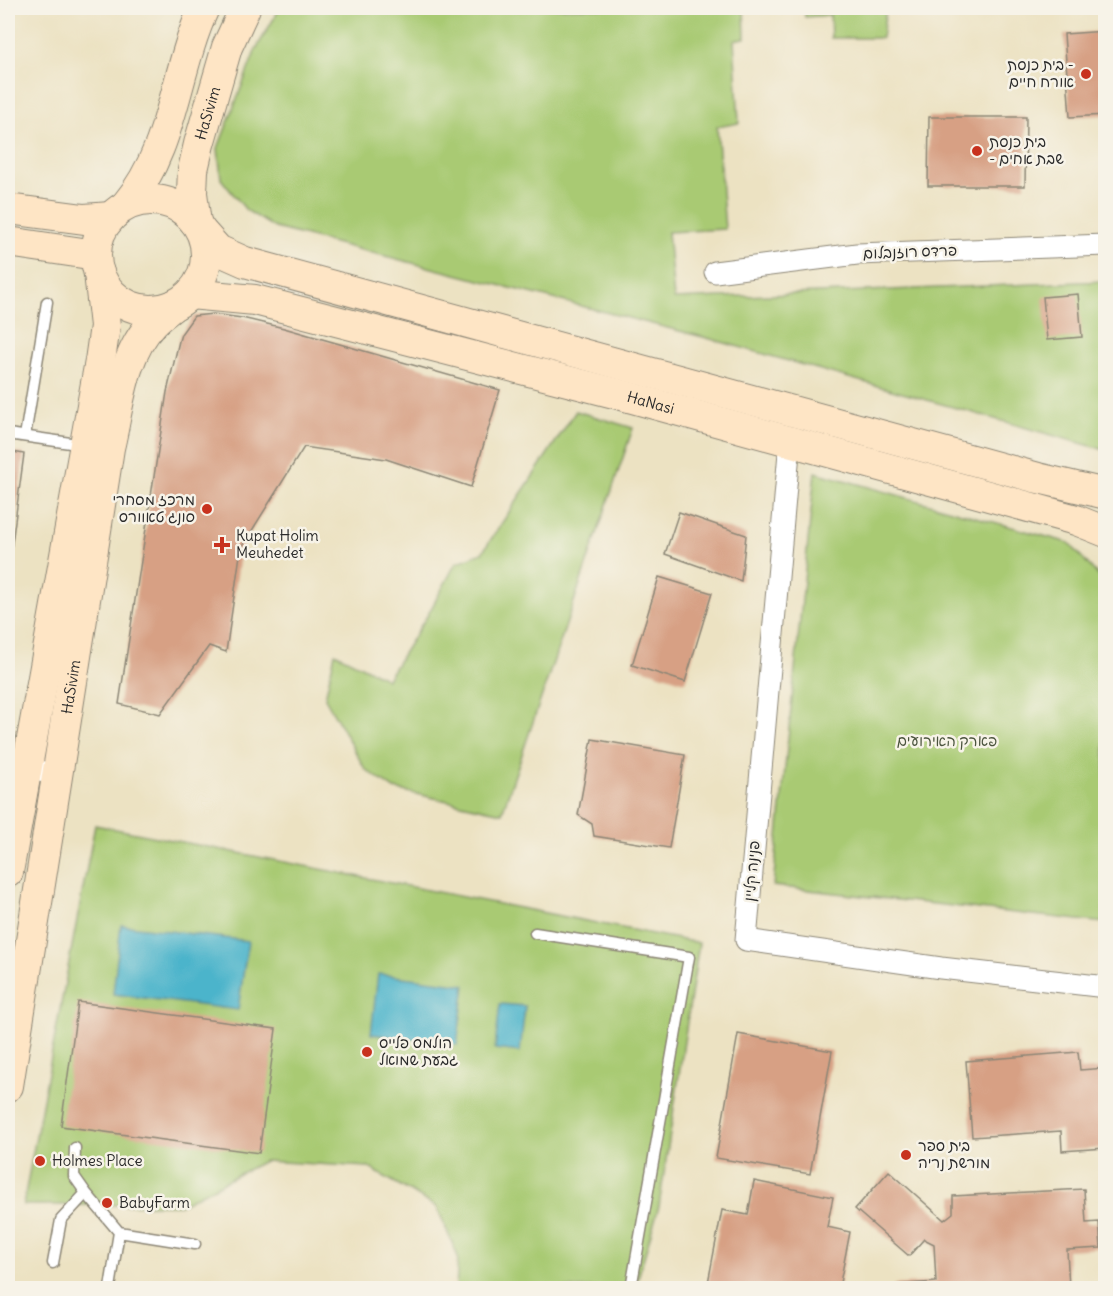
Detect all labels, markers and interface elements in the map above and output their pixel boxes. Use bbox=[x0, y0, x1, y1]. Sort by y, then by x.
place label: בית כנסת - אורח חיים bbox=[1007, 55, 1074, 91]
marker: בית כנסת - אורח חיים bbox=[1079, 67, 1093, 81]
street label: HaSivim bbox=[191, 84, 224, 142]
place label: בית כנסת - שבת אחים bbox=[989, 132, 1064, 168]
marker: בית כנסת - שבת אחים bbox=[970, 144, 984, 158]
street label: פרדס רוזנבלום bbox=[862, 240, 957, 263]
street label: HaNasi bbox=[625, 387, 676, 418]
place label: מרכז מסחרי סונג טאוורס bbox=[112, 490, 195, 526]
marker: מרכז מסחרי סונג טאוורס bbox=[200, 502, 214, 516]
place label: Kupat Holim Meuhedet bbox=[236, 526, 319, 562]
marker: Kupat Holim Meuhedet bbox=[213, 536, 231, 554]
street label: HaSivim bbox=[57, 658, 84, 715]
park label: פארק האירועים bbox=[897, 731, 997, 750]
street label: פנינה קליין bbox=[739, 840, 765, 902]
place label: הולמס פלייס גבעת שמואל bbox=[379, 1033, 458, 1069]
marker: הולמס פלייס גבעת שמואל bbox=[360, 1045, 374, 1059]
place label: בית ספר מורשת נריה bbox=[918, 1136, 990, 1172]
marker: בית ספר מורשת נריה bbox=[899, 1148, 913, 1162]
place label: Holmes Place bbox=[52, 1151, 143, 1170]
marker: Holmes Place bbox=[33, 1154, 47, 1168]
place label: BabyFarm bbox=[119, 1193, 190, 1212]
marker: BabyFarm bbox=[100, 1196, 114, 1210]

